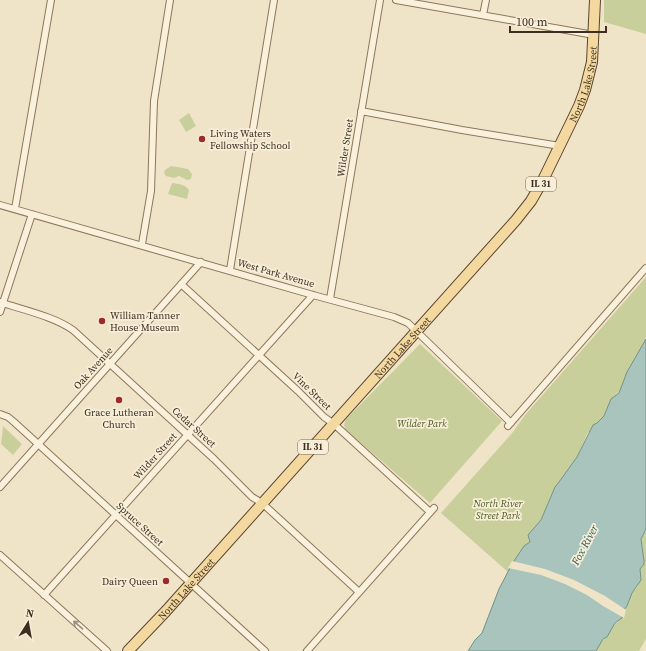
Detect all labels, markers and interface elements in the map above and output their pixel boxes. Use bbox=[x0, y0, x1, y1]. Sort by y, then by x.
scale bar bbox=[510, 8, 606, 34]
text: 100 m bbox=[516, 14, 548, 30]
street label: North Lake Street bbox=[566, 45, 599, 124]
street label: Wilder Street bbox=[334, 117, 356, 178]
place label: Living Waters Fellowship School bbox=[210, 127, 290, 152]
marker: Living Waters Fellowship School bbox=[197, 134, 207, 144]
road number: IL 31 bbox=[526, 177, 556, 191]
street label: West Park Avenue bbox=[236, 256, 316, 290]
place label: William Tanner House Museum bbox=[110, 309, 180, 334]
street label: North Lake Street bbox=[371, 313, 433, 381]
marker: William Tanner House Museum bbox=[97, 316, 107, 326]
street label: Oak Avenue bbox=[71, 344, 115, 392]
street label: Vine Street bbox=[290, 369, 335, 413]
marker: Grace Lutheran Church bbox=[114, 395, 124, 405]
street label: Cedar Street bbox=[169, 404, 219, 451]
place label: Grace Lutheran Church bbox=[84, 406, 154, 431]
park label: Wilder Park bbox=[397, 417, 447, 430]
street label: Wilder Street bbox=[131, 429, 180, 482]
road number: IL 31 bbox=[298, 440, 328, 454]
park label: North River Street Park bbox=[472, 497, 524, 522]
street label: Spruce Street bbox=[114, 499, 167, 549]
water label: Fox River bbox=[568, 522, 602, 569]
street label: North Lake Street bbox=[155, 555, 217, 622]
place label: Dairy Queen bbox=[102, 575, 158, 588]
marker: Dairy Queen bbox=[161, 576, 171, 586]
north arrow bbox=[8, 603, 48, 643]
text: N bbox=[24, 606, 35, 622]
one-way arrow bbox=[72, 621, 83, 630]

